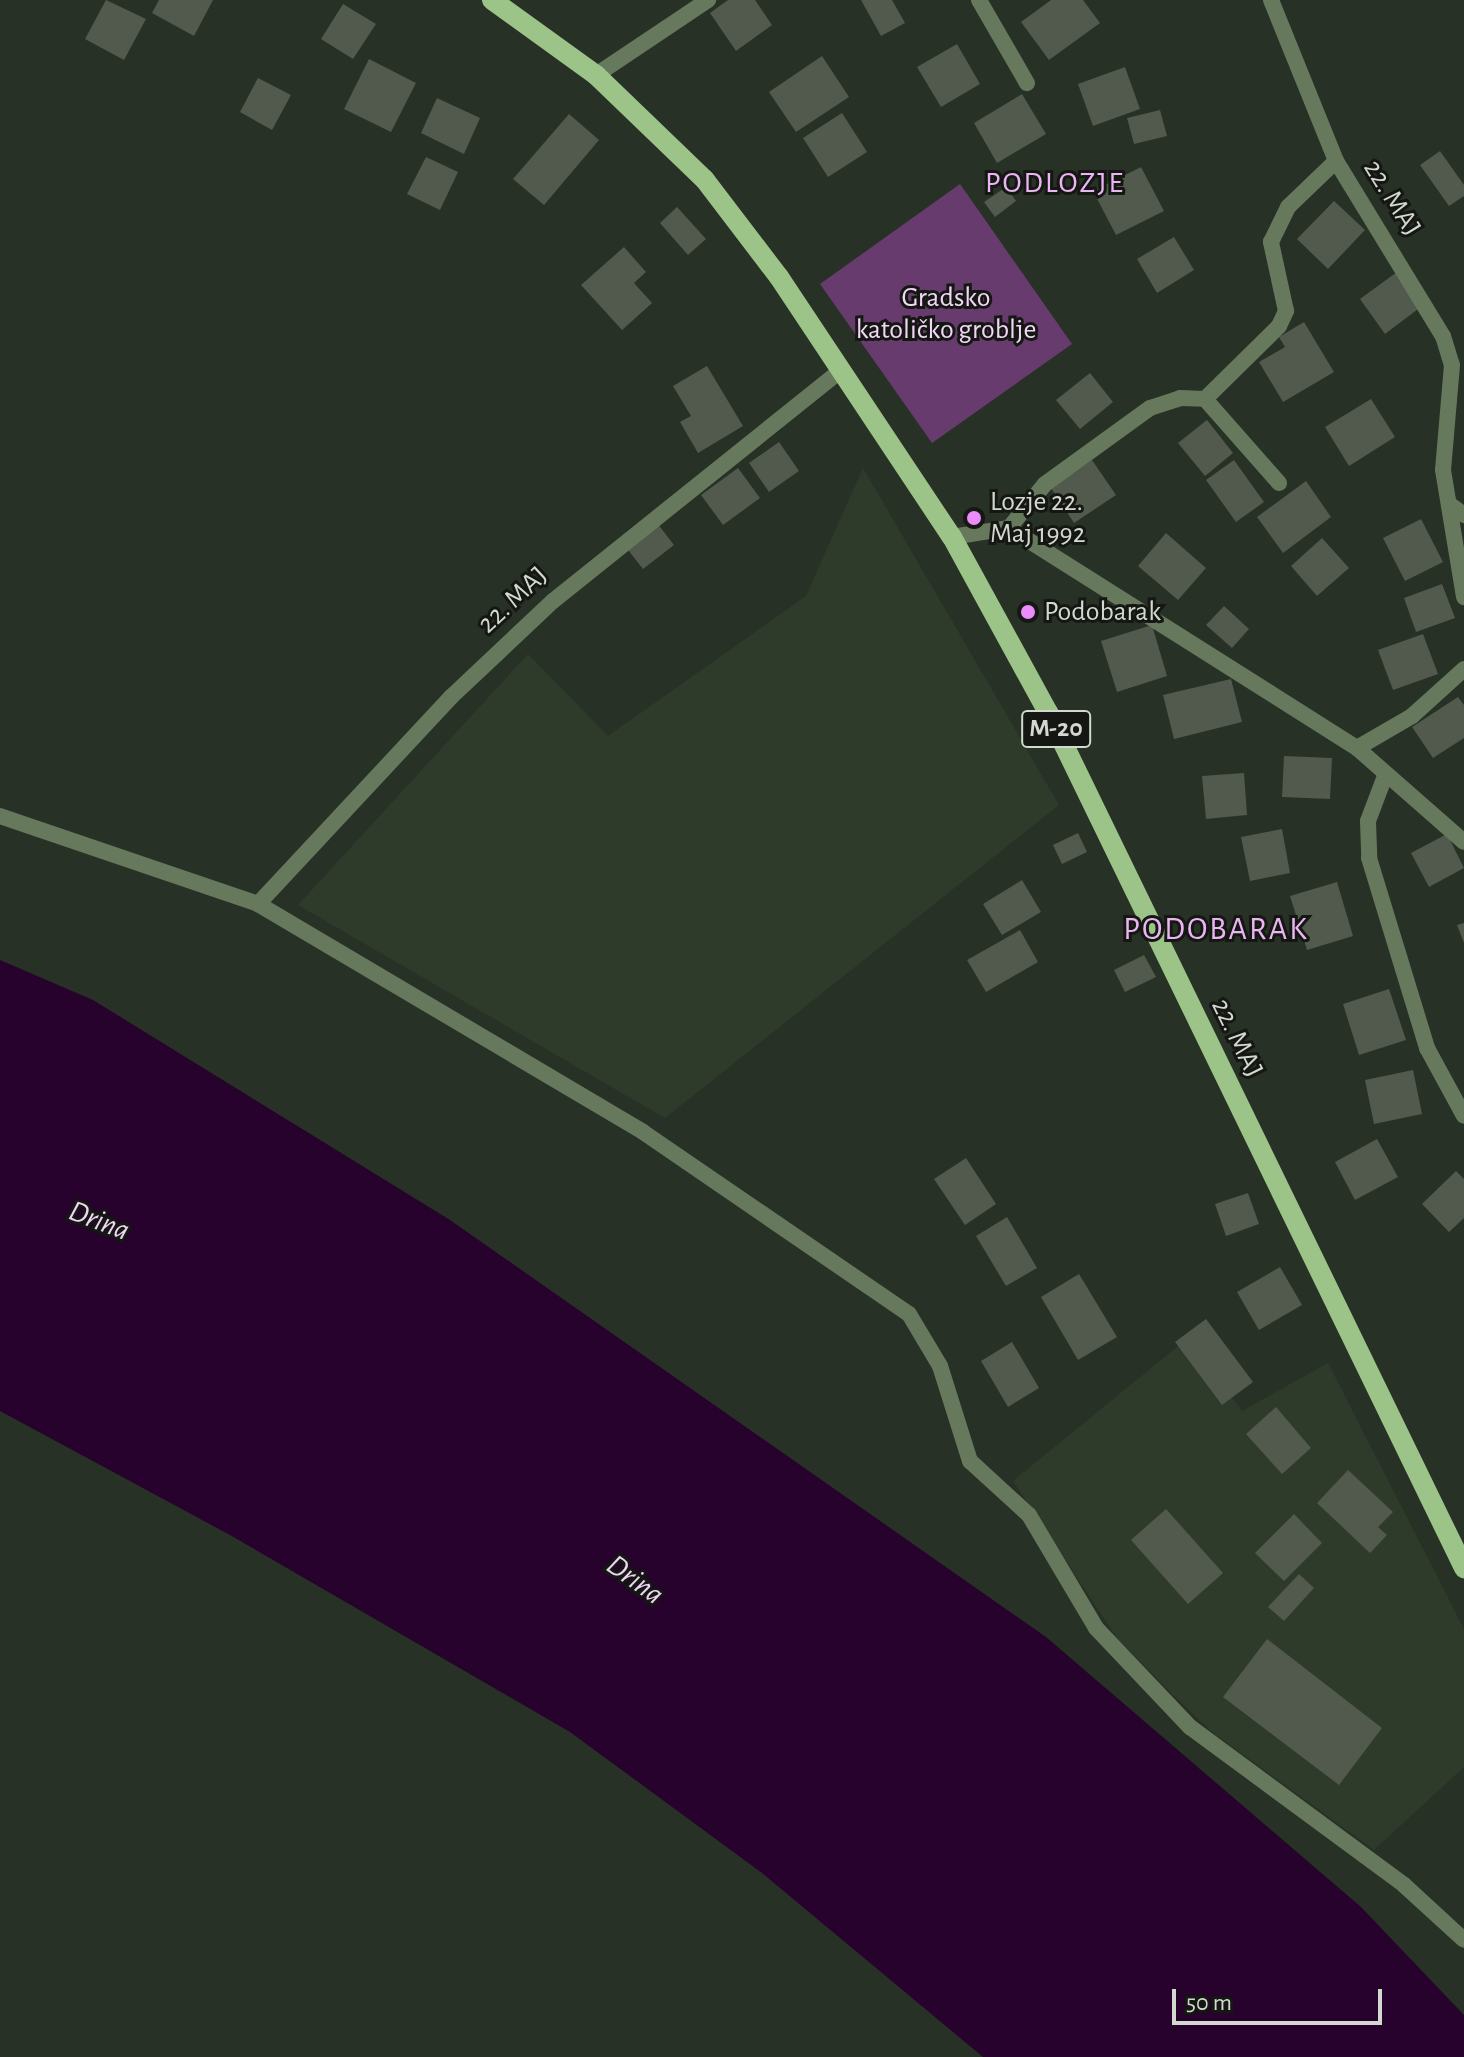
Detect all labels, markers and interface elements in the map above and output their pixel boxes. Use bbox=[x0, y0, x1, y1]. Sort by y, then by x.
street label: 22. MAJ bbox=[1356, 154, 1428, 242]
district label: PODLOZJE bbox=[985, 165, 1125, 201]
park label: Gradsko katoličko groblje bbox=[856, 281, 1036, 347]
place label: Lozje 22. Maj 1992 bbox=[990, 485, 1085, 551]
marker: Lozje 22. Maj 1992 bbox=[965, 509, 983, 527]
street label: 22. MAJ bbox=[471, 559, 555, 641]
place label: Podobarak bbox=[1044, 595, 1161, 629]
marker: Podobarak bbox=[1019, 603, 1037, 621]
road number: M-20 bbox=[1020, 707, 1092, 751]
district label: PODOBARAK bbox=[1123, 910, 1309, 948]
street label: 22. MAJ bbox=[1204, 993, 1270, 1083]
water label: Drina bbox=[64, 1193, 134, 1249]
water label: Drina bbox=[599, 1547, 671, 1613]
scale bar bbox=[1176, 1973, 1386, 2023]
text: 50 m bbox=[1186, 1991, 1232, 2015]

